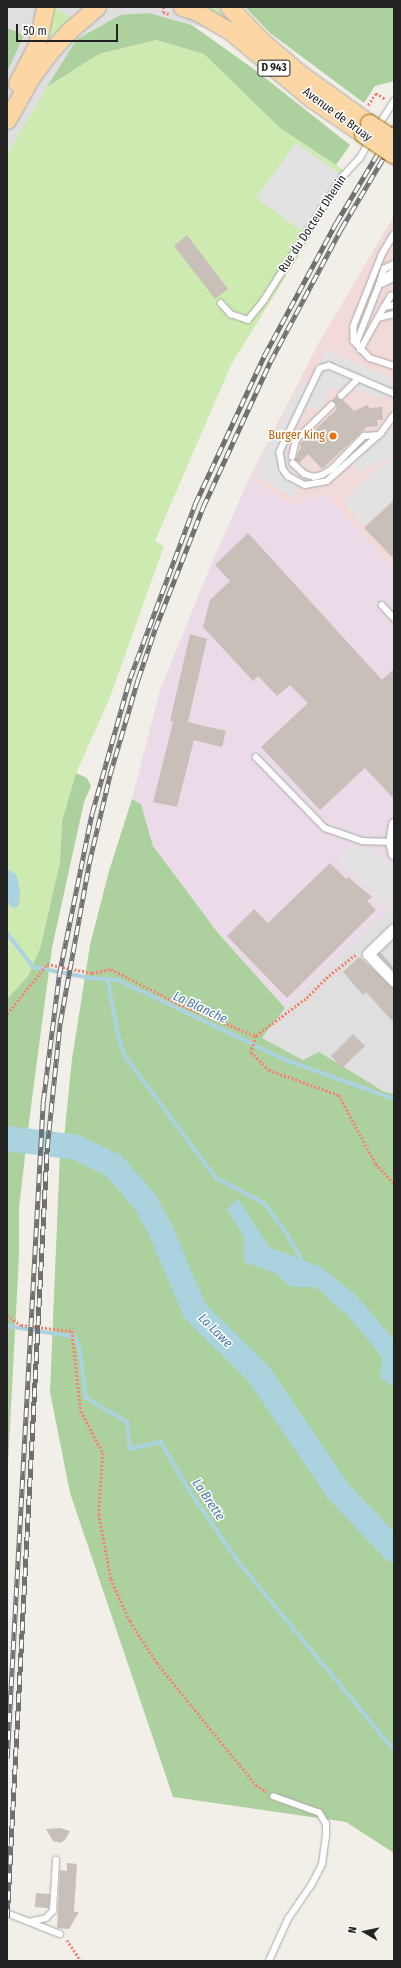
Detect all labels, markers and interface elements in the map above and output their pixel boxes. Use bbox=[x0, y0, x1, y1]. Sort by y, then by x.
scale bar bbox=[18, 16, 120, 42]
text: 50 m bbox=[23, 24, 47, 38]
road number: D 943 bbox=[257, 59, 291, 77]
street label: Avenue de Bruay bbox=[300, 85, 374, 145]
street label: Rue du Docteur Dhenin bbox=[276, 173, 350, 275]
place label: Burger King bbox=[268, 429, 325, 443]
marker: Burger King bbox=[328, 431, 338, 441]
water label: La Blanche bbox=[171, 989, 229, 1027]
water label: La Lawe bbox=[195, 1311, 235, 1351]
water label: La Brette bbox=[188, 1476, 228, 1524]
north arrow bbox=[345, 1912, 385, 1952]
text: N bbox=[346, 1926, 360, 1934]

